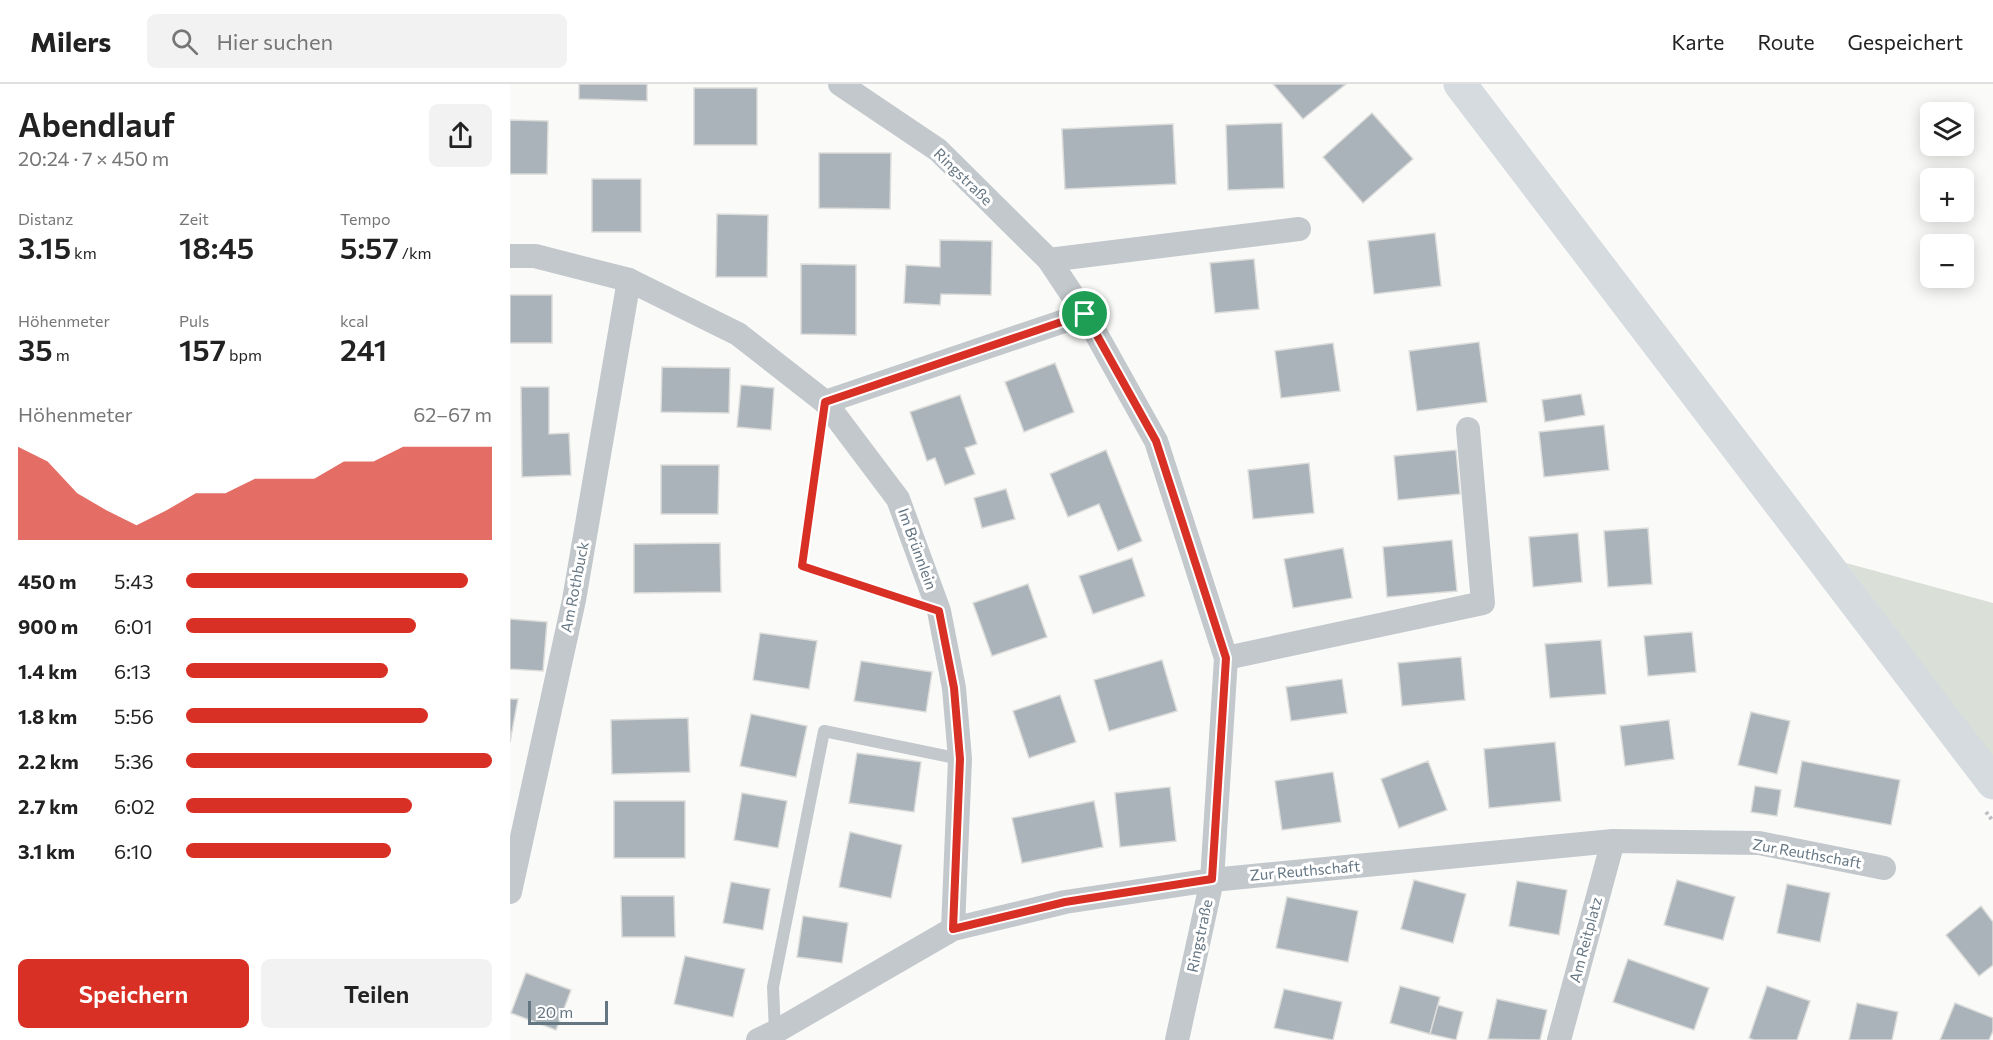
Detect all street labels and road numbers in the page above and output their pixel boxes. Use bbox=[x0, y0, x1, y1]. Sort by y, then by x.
street label: Ringstraße bbox=[931, 144, 997, 209]
street label: Im Brünnlein bbox=[895, 505, 941, 592]
street label: Am Rothbuck bbox=[556, 540, 592, 634]
street label: Zur Reuthschaft bbox=[1751, 835, 1863, 871]
street label: Zur Reuthschaft bbox=[1249, 856, 1361, 884]
street label: Am Reitplatz bbox=[1565, 895, 1605, 985]
street label: Ringstraße bbox=[1182, 898, 1216, 974]

